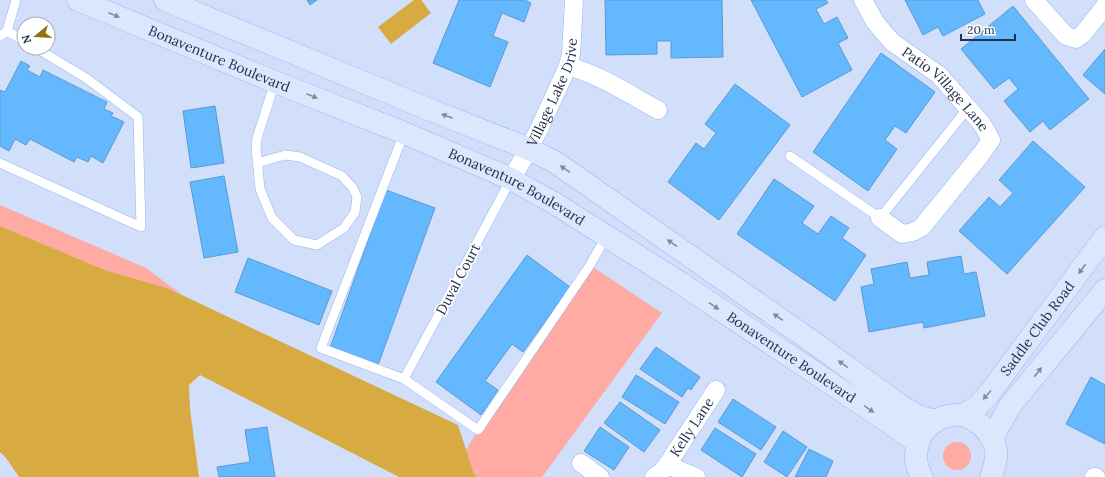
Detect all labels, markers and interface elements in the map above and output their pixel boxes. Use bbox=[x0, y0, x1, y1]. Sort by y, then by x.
one-way arrow bbox=[108, 12, 119, 18]
north arrow bbox=[16, 16, 56, 56]
scale bar bbox=[961, 16, 1015, 42]
street label: Bonaventure Boulevard bbox=[146, 21, 293, 96]
text: 20 m bbox=[967, 22, 995, 37]
text: N bbox=[18, 32, 34, 45]
street label: Village Lake Drive bbox=[522, 37, 581, 150]
street label: Patio Village Lane bbox=[898, 43, 993, 135]
one-way arrow bbox=[306, 94, 318, 100]
one-way arrow bbox=[440, 113, 452, 119]
street label: Bonaventure Boulevard bbox=[446, 144, 588, 229]
one-way arrow bbox=[560, 165, 570, 173]
one-way arrow bbox=[666, 239, 677, 247]
street label: Duval Court bbox=[432, 240, 485, 318]
one-way arrow bbox=[1078, 263, 1086, 274]
street label: Saddle Club Road bbox=[996, 278, 1078, 379]
one-way arrow bbox=[708, 302, 720, 309]
street label: Bonaventure Boulevard bbox=[723, 308, 860, 407]
one-way arrow bbox=[773, 313, 784, 321]
one-way arrow bbox=[838, 360, 849, 368]
one-way arrow bbox=[1034, 367, 1043, 377]
one-way arrow bbox=[982, 390, 992, 400]
street label: Kelly Lane bbox=[666, 394, 718, 460]
one-way arrow bbox=[864, 405, 874, 413]

